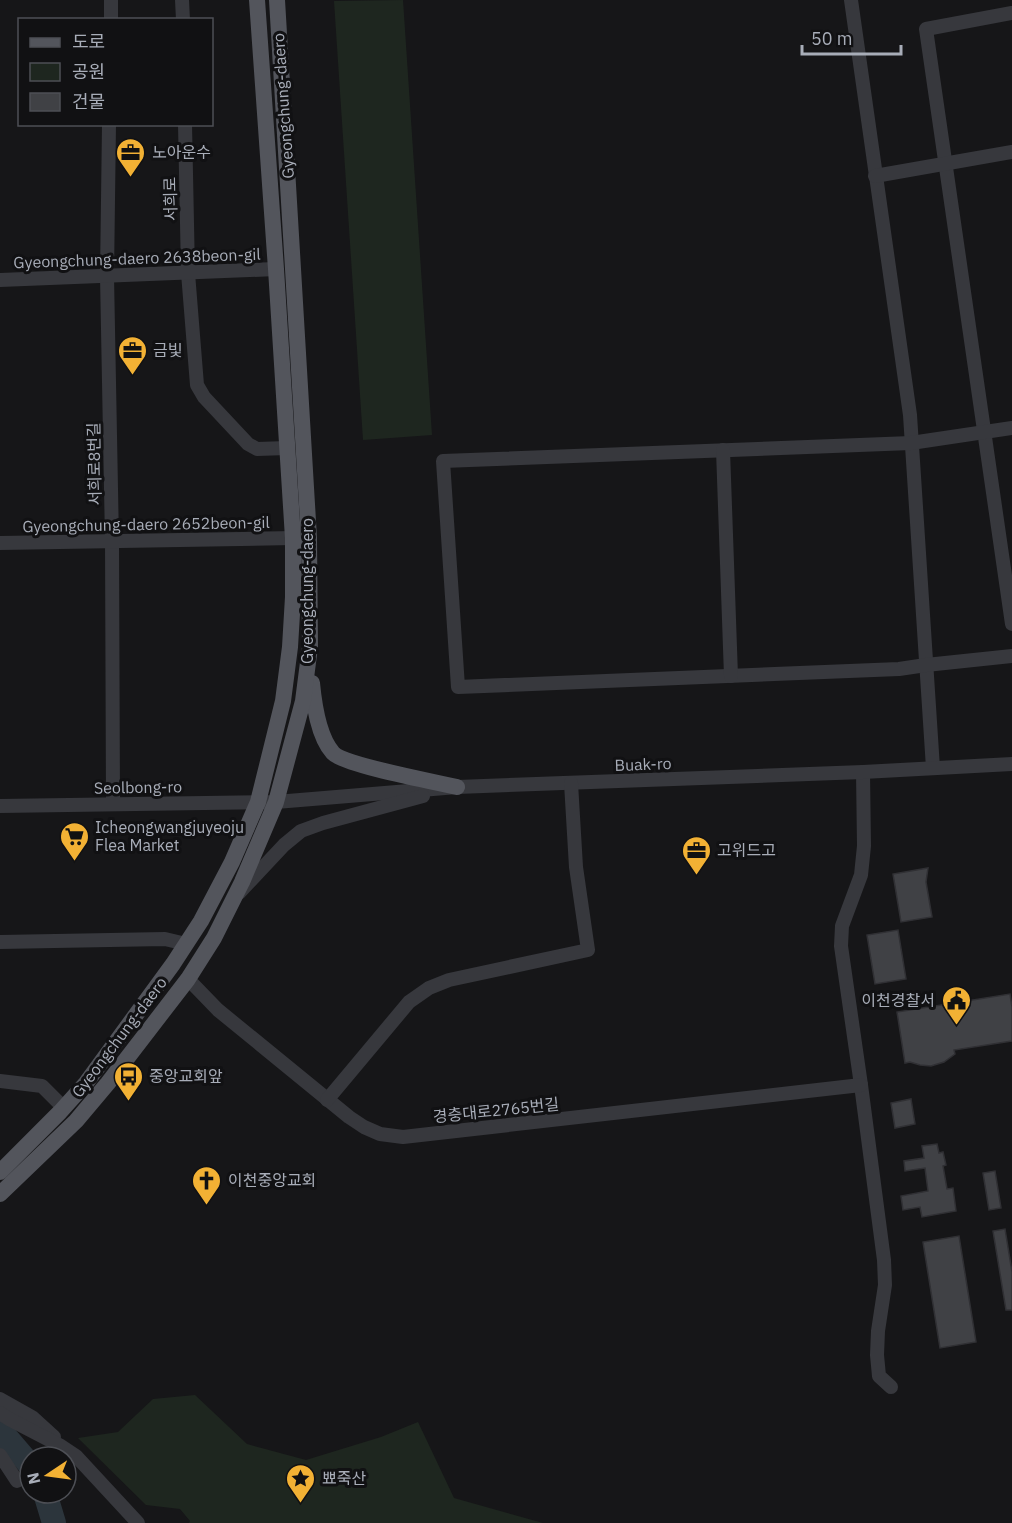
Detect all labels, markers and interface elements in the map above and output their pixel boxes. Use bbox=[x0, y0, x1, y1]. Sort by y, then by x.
legend bbox=[18, 18, 213, 126]
scale bar bbox=[802, 18, 901, 56]
text: 50 m bbox=[811, 27, 853, 50]
text: 도로 bbox=[72, 30, 105, 53]
street label: Gyeongchung-daero bbox=[268, 33, 298, 179]
text: 공원 bbox=[72, 60, 105, 83]
text: 건물 bbox=[72, 90, 105, 113]
office icon: 노아운수 bbox=[115, 136, 147, 178]
place label: 노아운수 bbox=[152, 142, 211, 162]
street label: 서희로 bbox=[160, 176, 180, 221]
street label: Gyeongchung-daero 2638beon-gil bbox=[13, 244, 261, 272]
office icon: 금빛 bbox=[116, 334, 148, 376]
place label: 금빛 bbox=[153, 340, 182, 360]
street label: 서희로8번길 bbox=[83, 422, 105, 506]
street label: Gyeongchung-daero 2652beon-gil bbox=[22, 512, 270, 536]
street label: Gyeongchung-daero bbox=[297, 518, 317, 664]
street label: Buak-ro bbox=[614, 753, 672, 775]
street label: Seolbong-ro bbox=[94, 776, 182, 798]
place label: Icheongwangjuyeoju Flea Market bbox=[95, 817, 244, 855]
supermarket icon: Icheongwangjuyeoju Flea Market bbox=[58, 820, 90, 862]
office icon: 고위드고 bbox=[680, 834, 712, 876]
place label: 고위드고 bbox=[717, 840, 776, 860]
street label: Gyeongchung-daero bbox=[67, 973, 171, 1101]
public building icon: 이천경찰서 bbox=[940, 984, 972, 1026]
place label: 이천경찰서 bbox=[861, 990, 935, 1010]
bus stop icon: 중앙교회앞 bbox=[112, 1060, 144, 1102]
place label: 중앙교회앞 bbox=[149, 1066, 223, 1086]
street label: 경충대로2765번길 bbox=[432, 1093, 560, 1127]
church icon: 이천중앙교회 bbox=[191, 1164, 223, 1206]
place label: 이천중앙교회 bbox=[228, 1170, 316, 1190]
north arrow bbox=[18, 1445, 78, 1505]
place icon: 뾰죽산 bbox=[285, 1462, 317, 1504]
place label: 뾰죽산 bbox=[322, 1468, 366, 1488]
text: N bbox=[22, 1470, 44, 1486]

